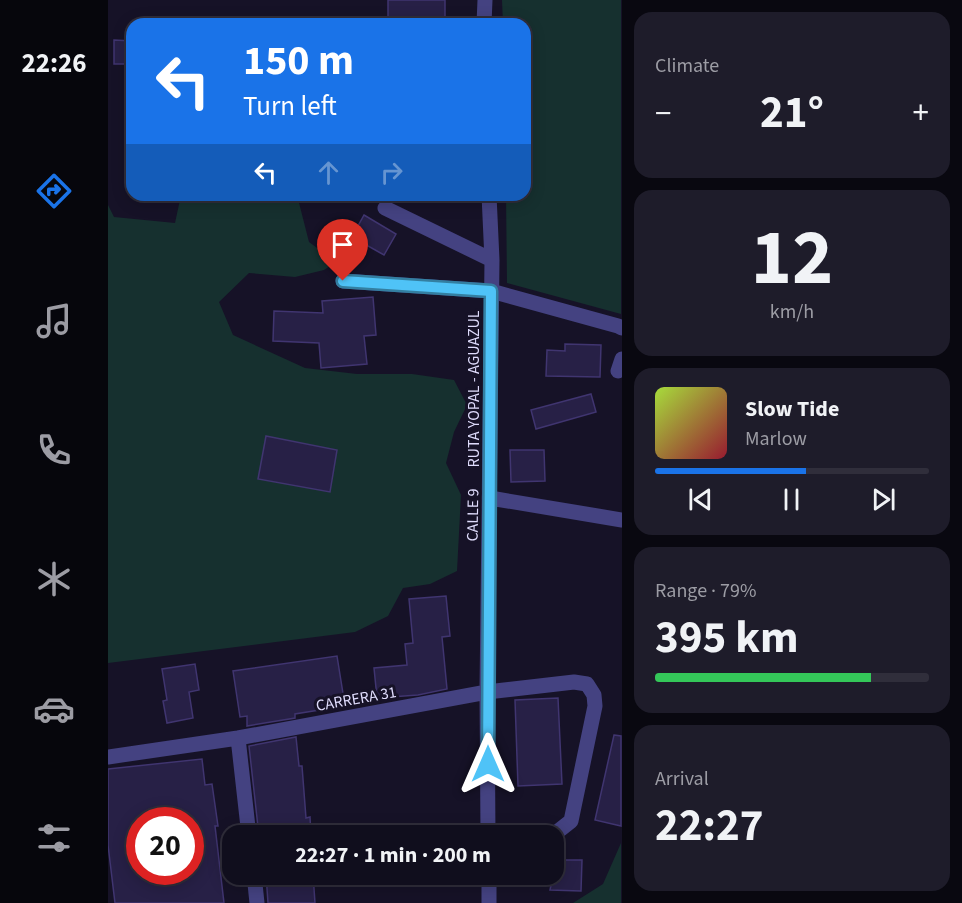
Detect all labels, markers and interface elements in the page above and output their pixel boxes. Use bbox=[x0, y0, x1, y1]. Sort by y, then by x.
text: 150 m bbox=[243, 31, 354, 91]
icon: left bbox=[144, 42, 222, 120]
text: 22:26 bbox=[21, 44, 87, 83]
text: Climate bbox=[655, 52, 719, 80]
text: 21° bbox=[760, 81, 824, 145]
text: Turn left bbox=[243, 87, 337, 126]
text: − bbox=[655, 90, 671, 137]
text: + bbox=[913, 90, 929, 137]
icon: left bbox=[249, 156, 282, 189]
icon: ahead bbox=[312, 156, 345, 189]
icon: right bbox=[375, 156, 408, 189]
icon: directions bbox=[33, 170, 75, 212]
text: 12 bbox=[751, 203, 833, 314]
pin bbox=[317, 219, 368, 281]
icon: arrive bbox=[326, 228, 359, 261]
text: km/h bbox=[770, 298, 814, 326]
icon: music bbox=[33, 300, 75, 342]
street label: RUTA YOPAL - AGUAZUL bbox=[463, 310, 485, 468]
text: Slow Tide bbox=[745, 393, 839, 425]
text: Marlow bbox=[745, 425, 807, 453]
icon: phone bbox=[33, 429, 75, 471]
icon: previous bbox=[684, 483, 717, 516]
icon: pause bbox=[775, 483, 808, 516]
icon: next bbox=[867, 483, 900, 516]
street label: CALLE 9 bbox=[462, 488, 484, 542]
icon: climate bbox=[33, 558, 75, 600]
text: Range · 79% bbox=[655, 577, 756, 605]
text: 395 km bbox=[655, 606, 799, 670]
street label: CARRERA 31 bbox=[314, 681, 398, 717]
icon: car bbox=[33, 688, 75, 730]
position arrow bbox=[456, 732, 520, 796]
text: Arrival bbox=[655, 765, 709, 793]
text: 22:27 bbox=[655, 794, 764, 858]
speed limit sign: 20 bbox=[126, 807, 204, 885]
icon: filters bbox=[33, 817, 75, 859]
text: 22:27 · 1 min · 200 m bbox=[295, 839, 491, 871]

